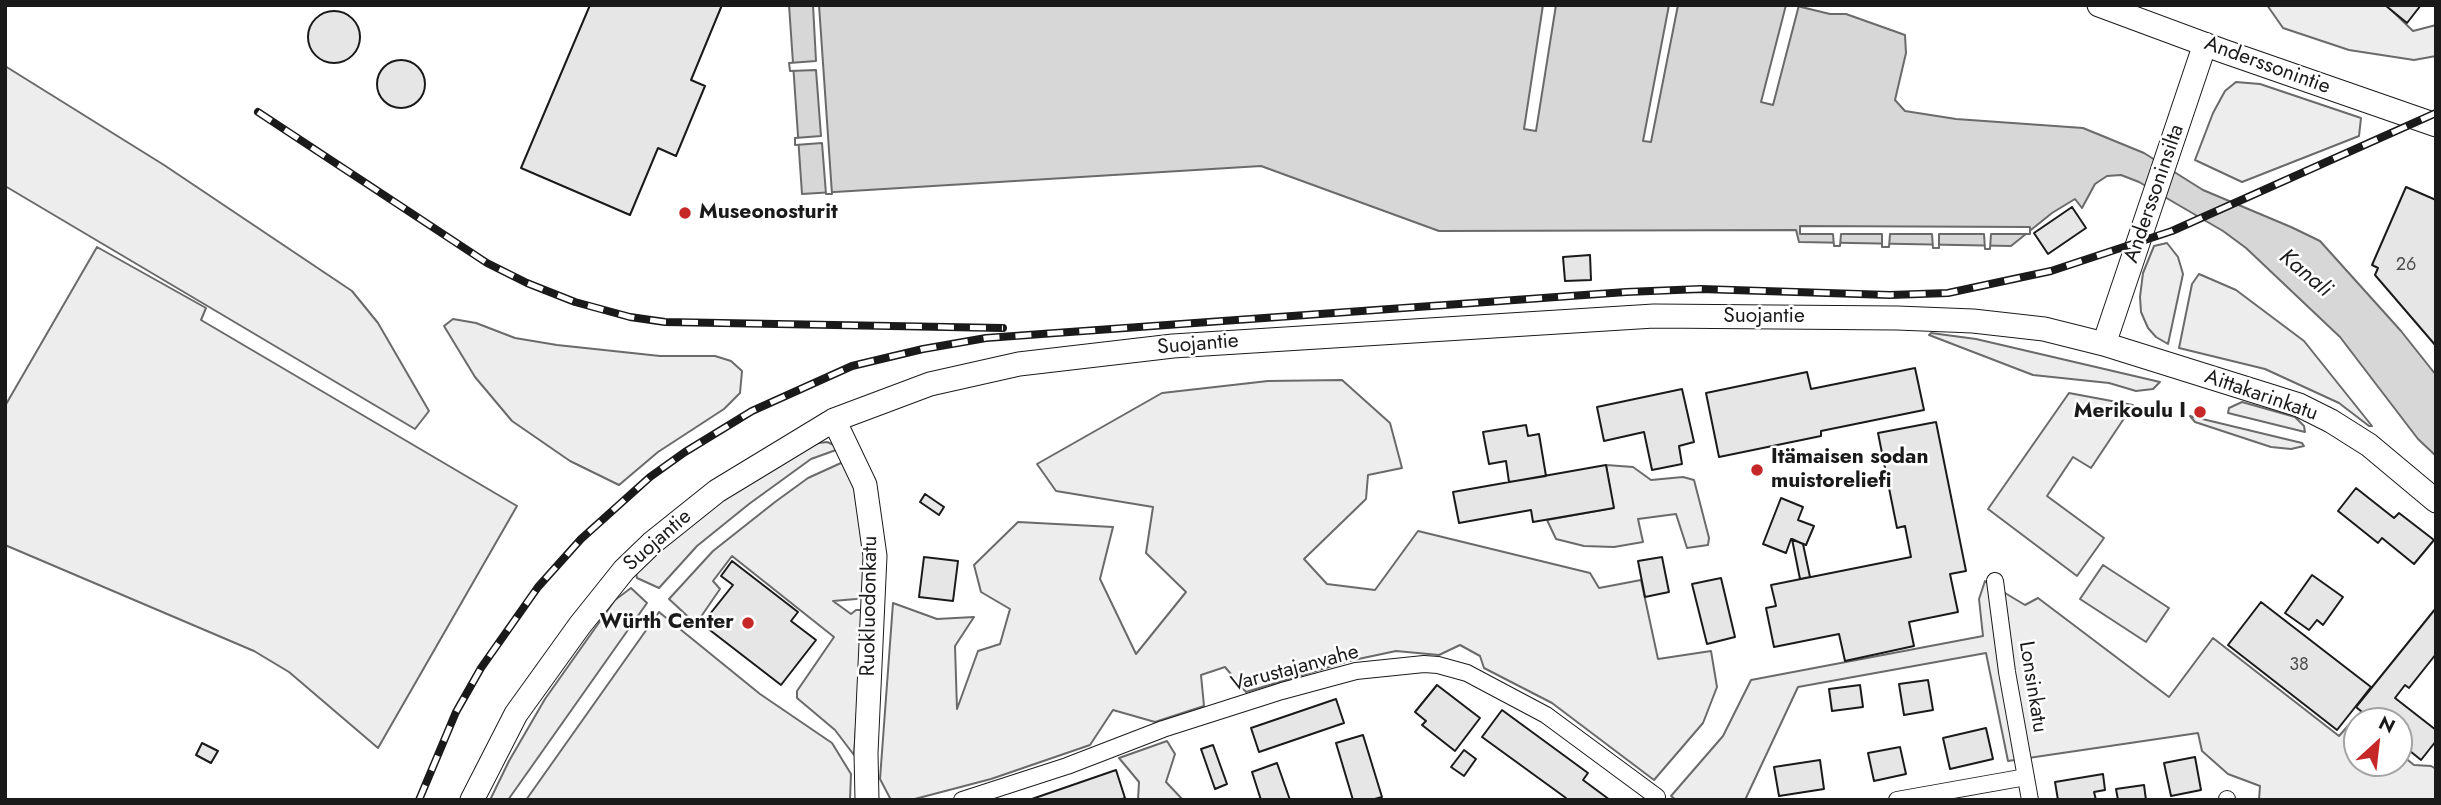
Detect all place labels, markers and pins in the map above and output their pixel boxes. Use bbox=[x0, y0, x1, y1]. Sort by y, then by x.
place label: Museonosturit bbox=[699, 200, 838, 226]
marker: Museonosturit bbox=[677, 205, 693, 221]
place label: Merikoulu I bbox=[2074, 399, 2186, 425]
marker: Merikoulu I bbox=[2192, 404, 2208, 420]
place label: Itämaisen sodan muistoreliefi bbox=[1771, 445, 1928, 495]
marker: Itämaisen sodan muistoreliefi bbox=[1749, 462, 1765, 478]
place label: Würth Center bbox=[600, 610, 734, 636]
marker: Würth Center bbox=[740, 615, 756, 631]

